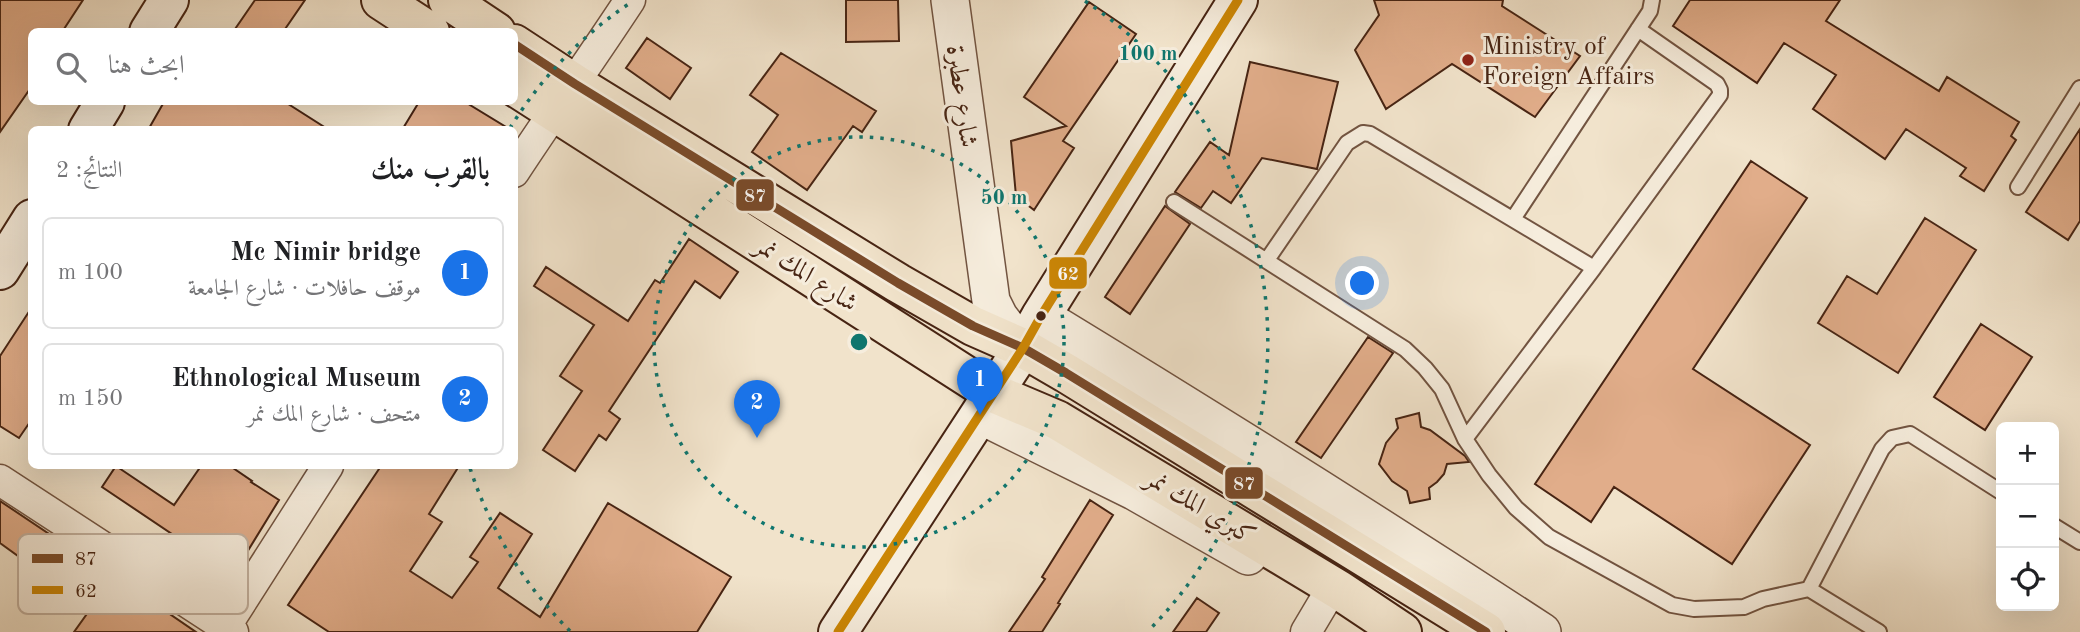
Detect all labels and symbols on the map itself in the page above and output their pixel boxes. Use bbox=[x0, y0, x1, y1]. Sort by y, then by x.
place label: Ministry of Foreign Affairs bbox=[1482, 34, 1654, 90]
street label: شارع عطبرة bbox=[934, 43, 981, 150]
text: 100 m bbox=[1118, 44, 1178, 65]
marker: Ministry of Foreign Affairs bbox=[1460, 52, 1476, 68]
line badge: 87 bbox=[735, 178, 775, 212]
text: 87 bbox=[744, 188, 766, 207]
text: 50 m bbox=[980, 188, 1028, 209]
street label: شارع المك نمر bbox=[744, 230, 862, 323]
line badge: 62 bbox=[1048, 256, 1088, 290]
text: 62 bbox=[1057, 266, 1079, 285]
your location bbox=[1345, 266, 1379, 300]
unlabelled marker bbox=[1034, 309, 1048, 323]
centre of rings bbox=[847, 330, 871, 354]
pin: 1 bbox=[957, 357, 1003, 415]
pin: 2 bbox=[734, 380, 780, 438]
street label: كبري المك نمر bbox=[1135, 464, 1259, 556]
line badge: 87 bbox=[1224, 466, 1264, 500]
text: 87 bbox=[1233, 476, 1255, 495]
legend bbox=[18, 534, 248, 614]
text: 87 bbox=[75, 551, 97, 570]
text: 62 bbox=[75, 583, 97, 602]

